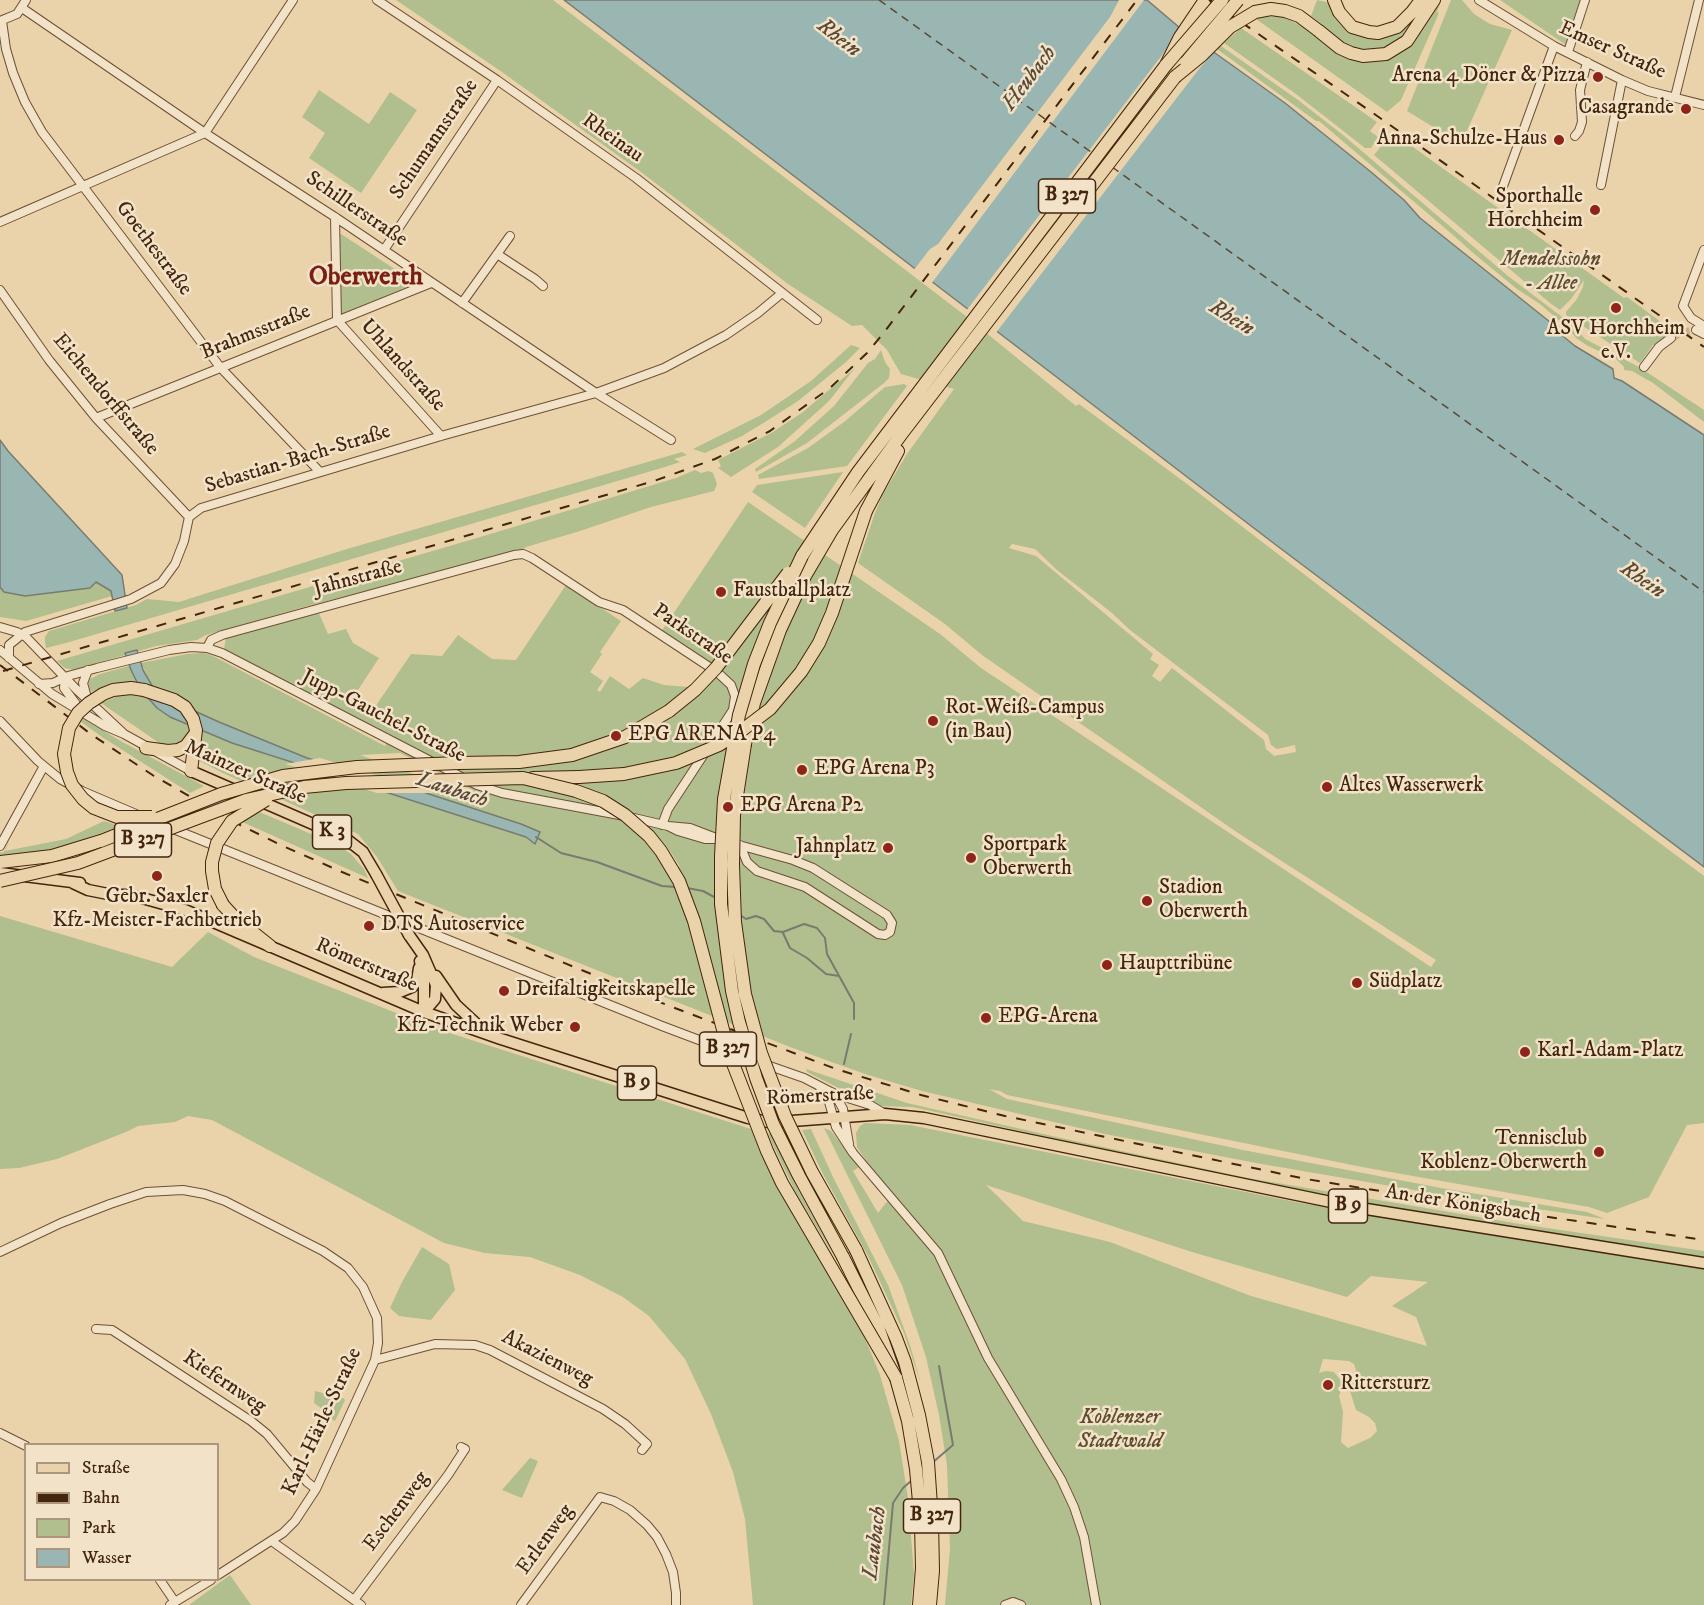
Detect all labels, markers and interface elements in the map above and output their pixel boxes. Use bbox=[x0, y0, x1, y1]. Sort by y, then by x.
water label: Rhein bbox=[811, 14, 865, 64]
street label: Emser Straße bbox=[1555, 16, 1669, 86]
water label: Heubach bbox=[997, 41, 1063, 117]
place label: Arena 4 Döner & Pizza bbox=[1392, 64, 1586, 90]
marker: Arena 4 Döner & Pizza bbox=[1591, 70, 1605, 84]
street label: Schumannstraße bbox=[386, 75, 484, 205]
place label: Casagrande bbox=[1578, 96, 1674, 122]
marker: Casagrande bbox=[1679, 102, 1693, 116]
street label: Rheinau bbox=[576, 109, 648, 169]
place label: Anna-Schulze-Haus bbox=[1377, 127, 1547, 153]
marker: Anna-Schulze-Haus bbox=[1552, 133, 1566, 147]
street label: Schillerstraße bbox=[300, 167, 412, 253]
road number: B 327 bbox=[1038, 179, 1096, 213]
place label: Sporthalle Horchheim bbox=[1487, 185, 1583, 235]
street label: Goethestraße bbox=[109, 197, 197, 301]
marker: Sporthalle Horchheim bbox=[1588, 203, 1602, 217]
park label: Mendelssohn - Allee bbox=[1501, 248, 1601, 298]
district label: Oberwerth bbox=[309, 262, 423, 294]
water label: Rhein bbox=[1204, 295, 1258, 343]
street label: Brahmsstraße bbox=[198, 300, 314, 366]
marker: ASV Horchheim e.V. bbox=[1609, 301, 1623, 315]
street label: Uhlandstraße bbox=[354, 315, 450, 417]
place label: ASV Horchheim e.V. bbox=[1547, 317, 1685, 367]
street label: Eichendorffstraße bbox=[47, 329, 163, 461]
street label: Sebastian-Bach-Straße bbox=[202, 420, 394, 500]
street label: Jahnstraße bbox=[311, 555, 405, 603]
water label: Rhein bbox=[1615, 556, 1669, 606]
place label: Faustballplatz bbox=[733, 579, 851, 605]
marker: Faustballplatz bbox=[714, 585, 728, 599]
street label: Parkstraße bbox=[647, 599, 737, 671]
street label: Jupp-Gauchel-Straße bbox=[297, 665, 469, 769]
place label: Rot-Weiß-Campus (in Bau) bbox=[945, 696, 1104, 746]
marker: Rot-Weiß-Campus (in Bau) bbox=[926, 714, 940, 728]
place label: EPG ARENA P4 bbox=[628, 723, 775, 749]
marker: EPG ARENA P4 bbox=[609, 729, 623, 743]
street label: Mainzer Straße bbox=[180, 735, 310, 811]
place label: EPG Arena P3 bbox=[814, 757, 935, 783]
marker: EPG Arena P3 bbox=[795, 763, 809, 777]
water label: Laubach bbox=[413, 767, 491, 815]
place label: Altes Wasserwerk bbox=[1339, 774, 1483, 800]
marker: Altes Wasserwerk bbox=[1320, 780, 1334, 794]
place label: EPG Arena P2 bbox=[740, 794, 863, 820]
marker: EPG Arena P2 bbox=[721, 800, 735, 814]
road number: K 3 bbox=[312, 815, 352, 849]
road number: B 327 bbox=[114, 823, 172, 857]
place label: Sportpark Oberwerth bbox=[983, 833, 1072, 883]
place label: Jahnplatz bbox=[796, 835, 876, 861]
marker: Jahnplatz bbox=[881, 841, 895, 855]
marker: Sportpark Oberwerth bbox=[964, 851, 978, 865]
marker: Gebr. Saxler Kfz-Meister-Fachbetrieb bbox=[150, 869, 164, 883]
place label: Stadion Oberwerth bbox=[1159, 876, 1248, 926]
place label: Gebr. Saxler Kfz-Meister-Fachbetrieb bbox=[52, 885, 262, 935]
marker: Stadion Oberwerth bbox=[1140, 894, 1154, 908]
place label: DTS Autoservice bbox=[381, 913, 525, 939]
marker: DTS Autoservice bbox=[362, 919, 376, 933]
street label: Römerstraße bbox=[311, 933, 421, 999]
place label: Haupttribüne bbox=[1119, 952, 1232, 978]
marker: Haupttribüne bbox=[1100, 958, 1114, 972]
place label: Südplatz bbox=[1369, 970, 1442, 996]
marker: Südplatz bbox=[1350, 976, 1364, 990]
place label: Dreifaltigkeitskapelle bbox=[516, 978, 696, 1004]
marker: Dreifaltigkeitskapelle bbox=[497, 984, 511, 998]
place label: EPG-Arena bbox=[998, 1005, 1098, 1031]
marker: EPG-Arena bbox=[979, 1011, 993, 1025]
place label: Kfz-Technik Weber bbox=[397, 1014, 563, 1040]
marker: Kfz-Technik Weber bbox=[568, 1020, 582, 1034]
road number: B 327 bbox=[700, 1032, 756, 1066]
place label: Karl-Adam-Platz bbox=[1537, 1039, 1683, 1065]
marker: Karl-Adam-Platz bbox=[1518, 1045, 1532, 1059]
road number: B 9 bbox=[618, 1066, 656, 1100]
street label: Römerstraße bbox=[765, 1082, 875, 1112]
place label: Tennisclub Koblenz-Oberwerth bbox=[1420, 1127, 1587, 1177]
marker: Tennisclub Koblenz-Oberwerth bbox=[1592, 1145, 1606, 1159]
street label: An der Königsbach bbox=[1383, 1180, 1543, 1230]
road number: B 9 bbox=[1328, 1189, 1368, 1223]
street label: Akazienweg bbox=[497, 1325, 597, 1393]
street label: Karl-Härle-Straße bbox=[278, 1344, 368, 1500]
street label: Kiefernweg bbox=[177, 1346, 271, 1420]
place label: Rittersturz bbox=[1340, 1372, 1430, 1398]
marker: Rittersturz bbox=[1321, 1378, 1335, 1392]
park label: Koblenzer Stadtwald bbox=[1078, 1406, 1162, 1456]
legend bbox=[24, 1443, 219, 1581]
text: Straße bbox=[82, 1457, 130, 1479]
street label: Eschenweg bbox=[359, 1467, 435, 1557]
text: Bahn bbox=[82, 1487, 120, 1509]
road number: B 327 bbox=[904, 1499, 960, 1533]
street label: Erlenweg bbox=[512, 1500, 580, 1580]
water label: Laubach bbox=[858, 1505, 894, 1581]
text: Park bbox=[82, 1517, 116, 1539]
text: Wasser bbox=[82, 1547, 131, 1569]

